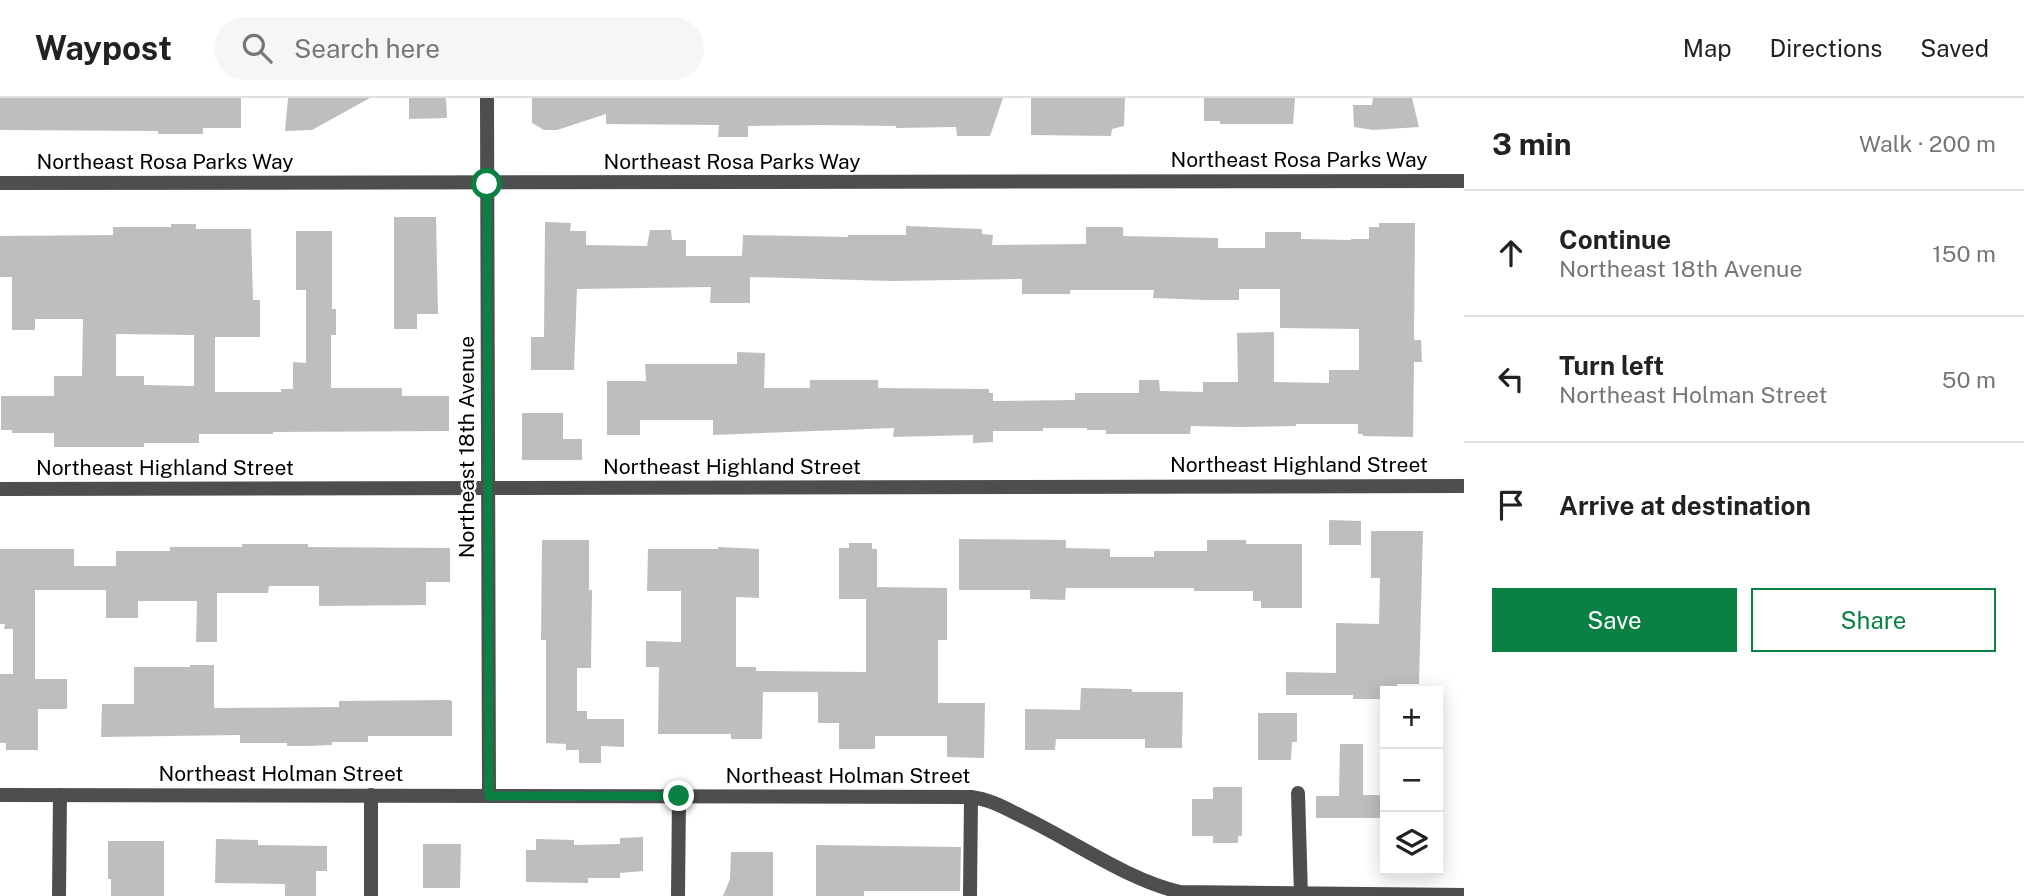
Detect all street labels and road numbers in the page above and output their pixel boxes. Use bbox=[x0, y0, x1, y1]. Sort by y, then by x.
street label: Northeast Rosa Parks Way bbox=[1170, 147, 1428, 172]
street label: Northeast Rosa Parks Way bbox=[36, 149, 294, 174]
street label: Northeast Rosa Parks Way bbox=[603, 149, 861, 174]
street label: Northeast 18th Avenue bbox=[454, 336, 479, 558]
street label: Northeast Highland Street bbox=[1170, 452, 1428, 477]
street label: Northeast Highland Street bbox=[603, 454, 861, 479]
street label: Northeast Highland Street bbox=[36, 455, 294, 480]
street label: Northeast Holman Street bbox=[158, 761, 404, 786]
street label: Northeast Holman Street bbox=[725, 763, 971, 788]

